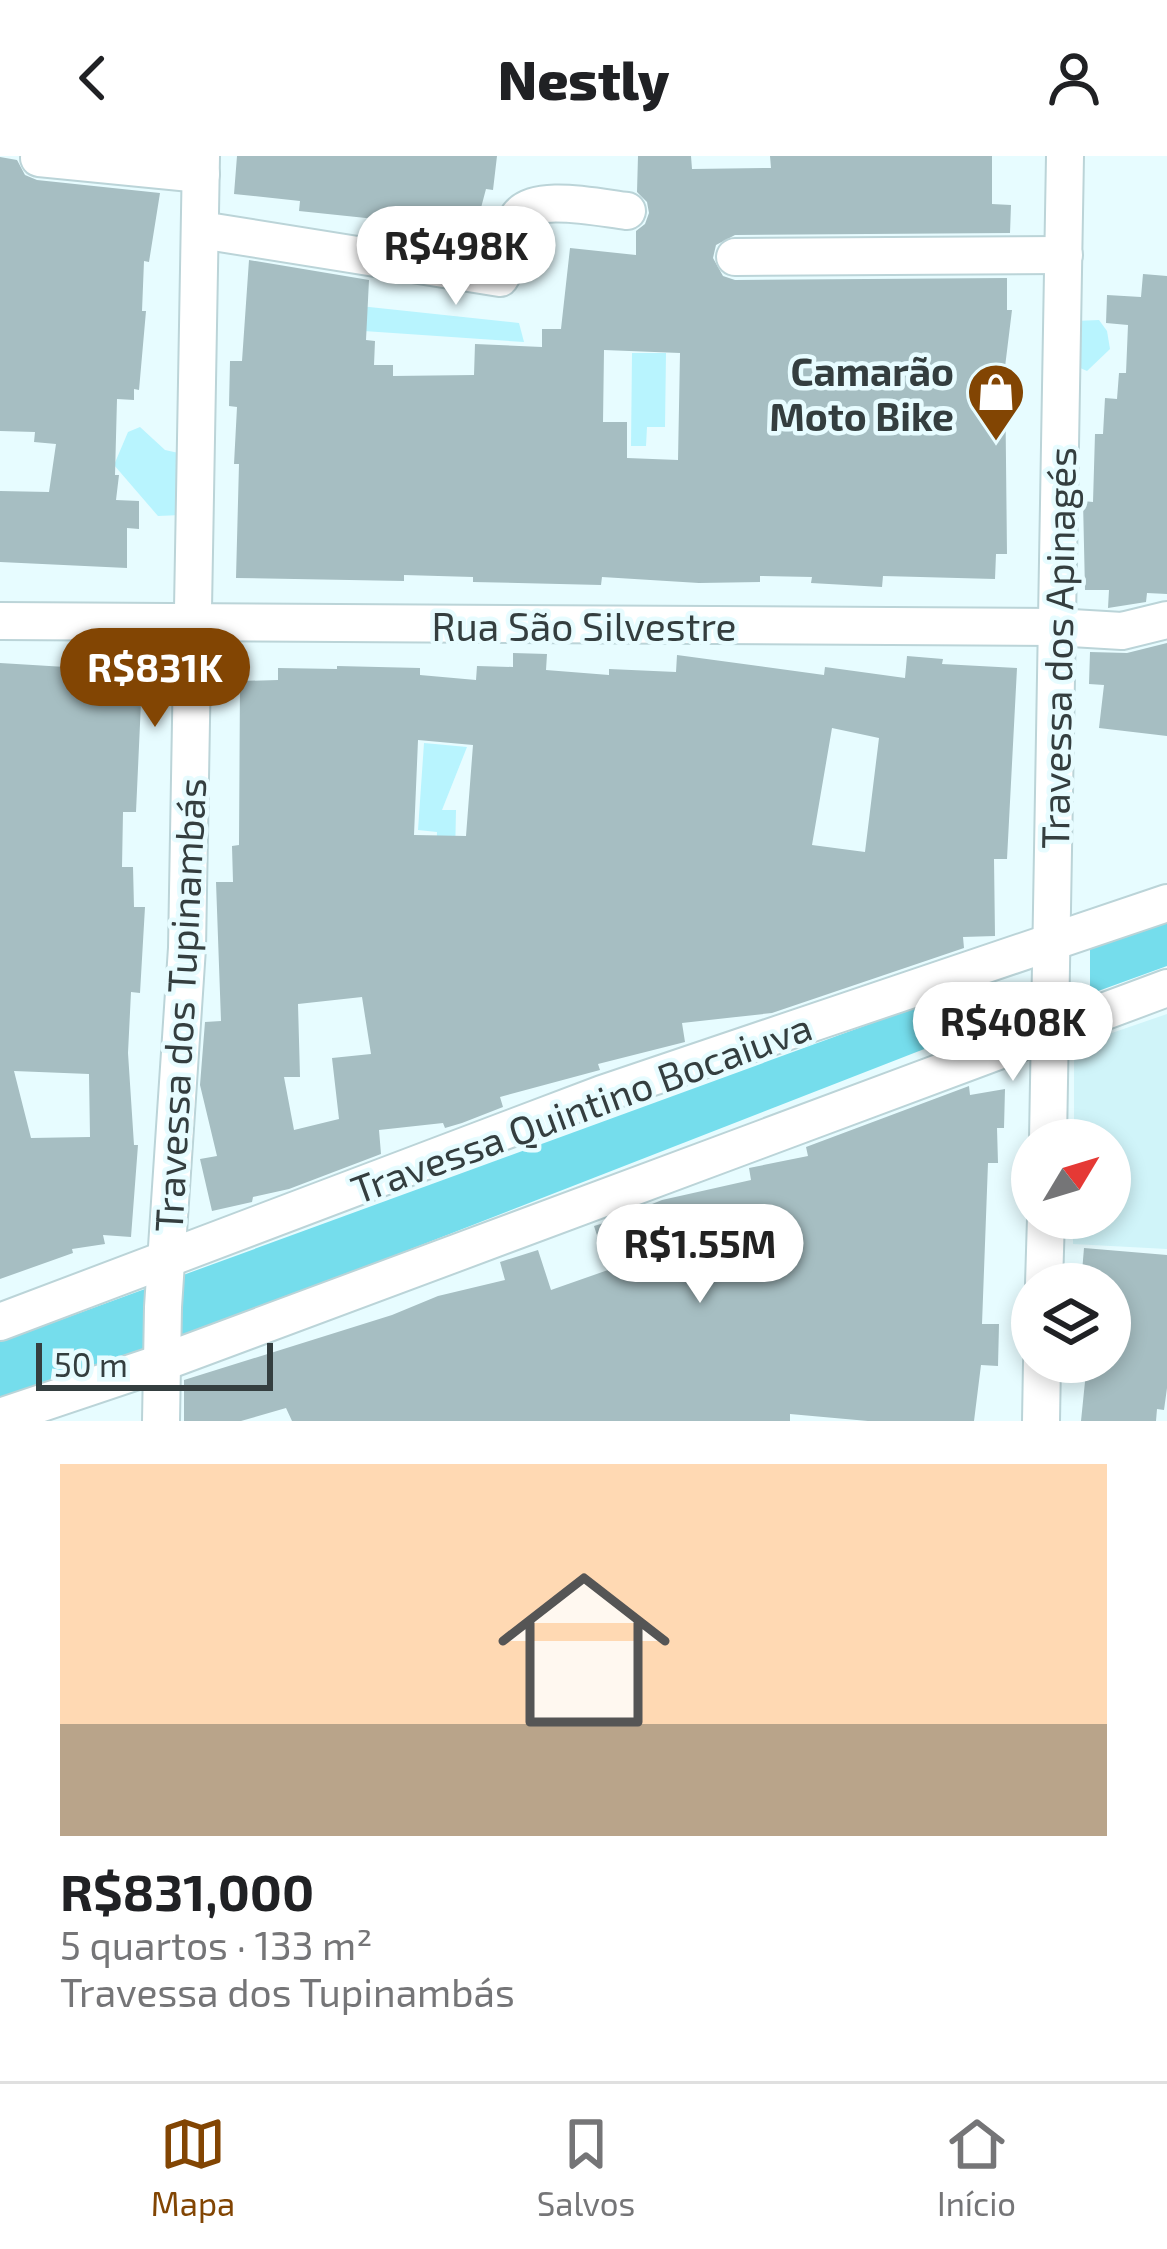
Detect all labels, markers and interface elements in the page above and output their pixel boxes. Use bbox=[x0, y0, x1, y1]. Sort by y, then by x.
icon: back bbox=[60, 45, 126, 111]
icon: person bbox=[1041, 45, 1107, 111]
text: Nestly bbox=[498, 46, 669, 111]
pin: R$498K bbox=[358, 206, 554, 308]
text: R$498K bbox=[384, 221, 528, 268]
place label: Camarão Moto Bike bbox=[769, 347, 954, 439]
shop icon: Camarão Moto Bike bbox=[965, 361, 1027, 443]
street label: Travessa dos Apinagés bbox=[1030, 446, 1084, 850]
street label: Rua São Silvestre bbox=[432, 602, 736, 649]
pin: R$831K bbox=[57, 628, 253, 730]
text: R$831K bbox=[87, 643, 223, 690]
street label: Travessa dos Tupinambás bbox=[144, 777, 214, 1233]
pin: R$408K bbox=[915, 982, 1111, 1084]
text: R$408K bbox=[940, 997, 1086, 1044]
street label: Travessa Quintino Bocaiuva bbox=[344, 1002, 818, 1212]
north arrow bbox=[1011, 1119, 1131, 1239]
map controls bbox=[1011, 1119, 1131, 1383]
pin: R$1.55M bbox=[589, 1204, 811, 1306]
text: R$1.55M bbox=[624, 1219, 776, 1266]
button: layers bbox=[1011, 1263, 1131, 1383]
scale bar bbox=[36, 1337, 273, 1390]
text: 50 m bbox=[54, 1344, 128, 1384]
icon: home bbox=[476, 1542, 692, 1758]
text: R$831,000 bbox=[60, 1860, 314, 1921]
text: 5 quartos · 133 m² bbox=[60, 1921, 372, 1968]
text: Travessa dos Tupinambás bbox=[60, 1968, 515, 2015]
tab: Mapa bbox=[151, 2111, 235, 2223]
tab: Salvos bbox=[537, 2111, 635, 2223]
tab: Início bbox=[937, 2111, 1016, 2223]

